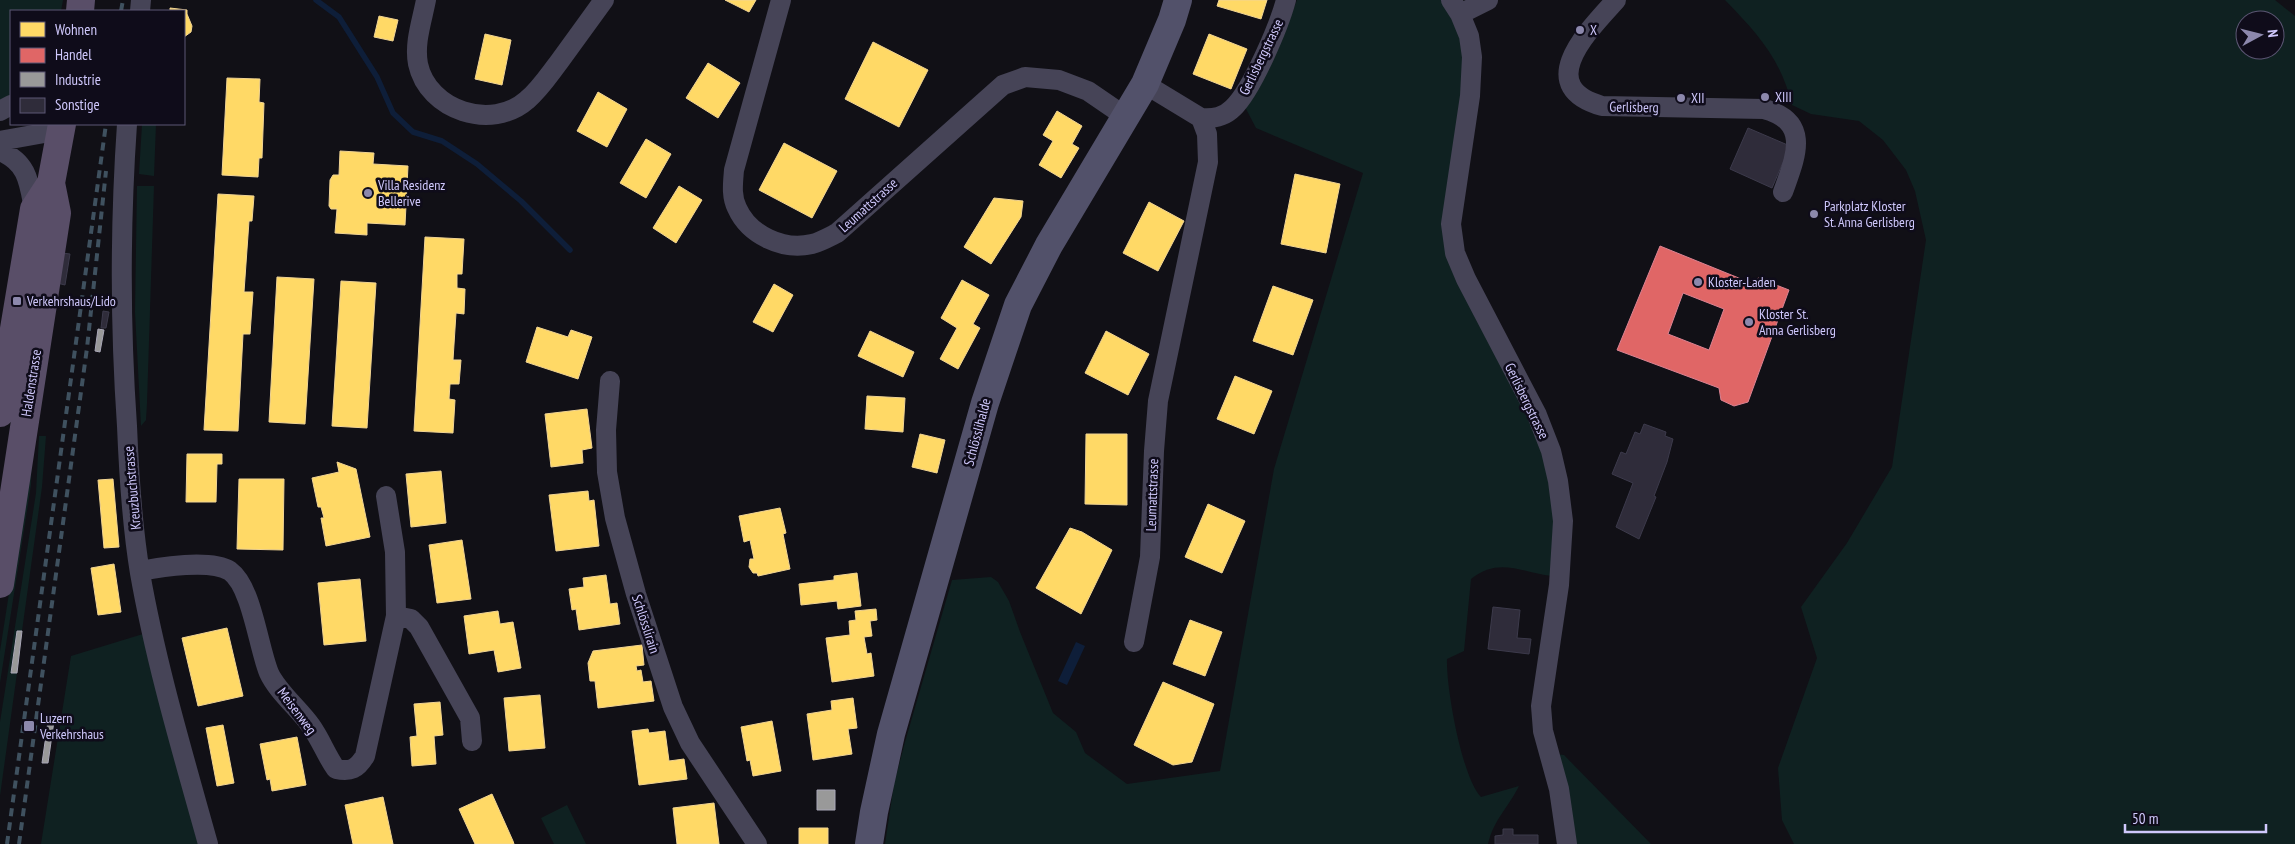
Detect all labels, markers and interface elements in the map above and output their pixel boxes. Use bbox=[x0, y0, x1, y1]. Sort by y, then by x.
legend bbox=[10, 10, 185, 125]
north arrow bbox=[2235, 10, 2285, 60]
street label: Gerlisbergstrasse bbox=[1235, 16, 1287, 98]
text: Wohnen bbox=[55, 20, 97, 39]
place label: X bbox=[1590, 21, 1597, 39]
marker: X bbox=[1574, 24, 1586, 36]
text: N bbox=[2264, 29, 2282, 38]
text: Handel bbox=[55, 45, 92, 64]
text: Industrie bbox=[55, 70, 101, 89]
place label: XIII bbox=[1775, 88, 1792, 106]
place label: XII bbox=[1691, 89, 1705, 107]
marker: XIII bbox=[1759, 91, 1771, 103]
marker: XII bbox=[1675, 92, 1687, 104]
text: Sonstige bbox=[55, 95, 100, 114]
street label: Gerlisberg bbox=[1609, 98, 1659, 116]
street label: Leumattstrasse bbox=[835, 174, 901, 236]
place label: Villa Residenz Bellerive bbox=[377, 176, 445, 210]
marker: Villa Residenz Bellerive bbox=[362, 187, 374, 199]
place label: Parkplatz Kloster St. Anna Gerlisberg bbox=[1824, 197, 1915, 231]
marker: Parkplatz Kloster St. Anna Gerlisberg bbox=[1808, 208, 1820, 220]
place label: Kloster-Laden bbox=[1708, 273, 1776, 291]
marker: Kloster-Laden bbox=[1692, 276, 1704, 288]
place label: Verkehrshaus/Lido bbox=[26, 292, 116, 310]
marker: Verkehrshaus/Lido bbox=[11, 295, 23, 307]
place label: Kloster St. Anna Gerlisberg bbox=[1759, 305, 1836, 339]
marker: Kloster St. Anna Gerlisberg bbox=[1743, 316, 1755, 328]
street label: Haldenstrasse bbox=[17, 348, 45, 418]
street label: Gerlisbergstrasse bbox=[1501, 360, 1553, 442]
street label: Schlösslihalde bbox=[959, 396, 995, 468]
street label: Kreuzbuchstrasse bbox=[119, 445, 145, 531]
street label: Leumattstrasse bbox=[1142, 458, 1162, 532]
street label: Schlösslirain bbox=[628, 592, 664, 656]
street label: Meisenweg bbox=[273, 684, 321, 738]
place label: Luzern Verkehrshaus bbox=[39, 709, 104, 743]
marker: Luzern Verkehrshaus bbox=[22, 719, 36, 733]
scale bar bbox=[2125, 802, 2266, 834]
text: 50 m bbox=[2132, 809, 2158, 828]

